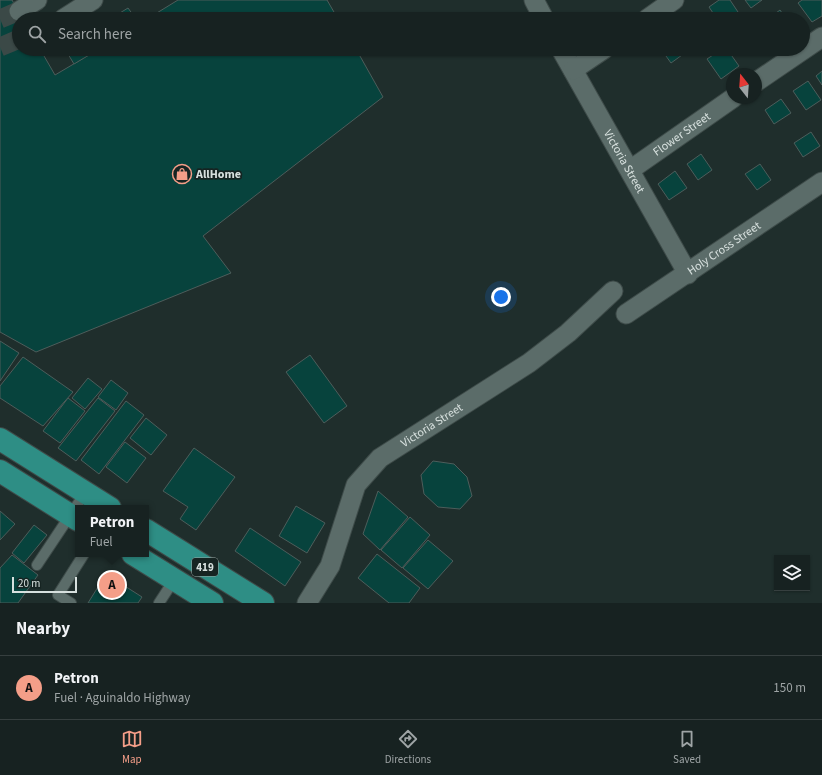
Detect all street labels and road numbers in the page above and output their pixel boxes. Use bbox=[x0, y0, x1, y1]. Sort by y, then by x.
street label: Flower Street bbox=[649, 108, 714, 160]
street label: Victoria Street bbox=[600, 126, 649, 196]
street label: Holy Cross Street bbox=[684, 217, 764, 279]
street label: Victoria Street bbox=[397, 399, 466, 451]
road number: 419 bbox=[192, 558, 218, 576]

